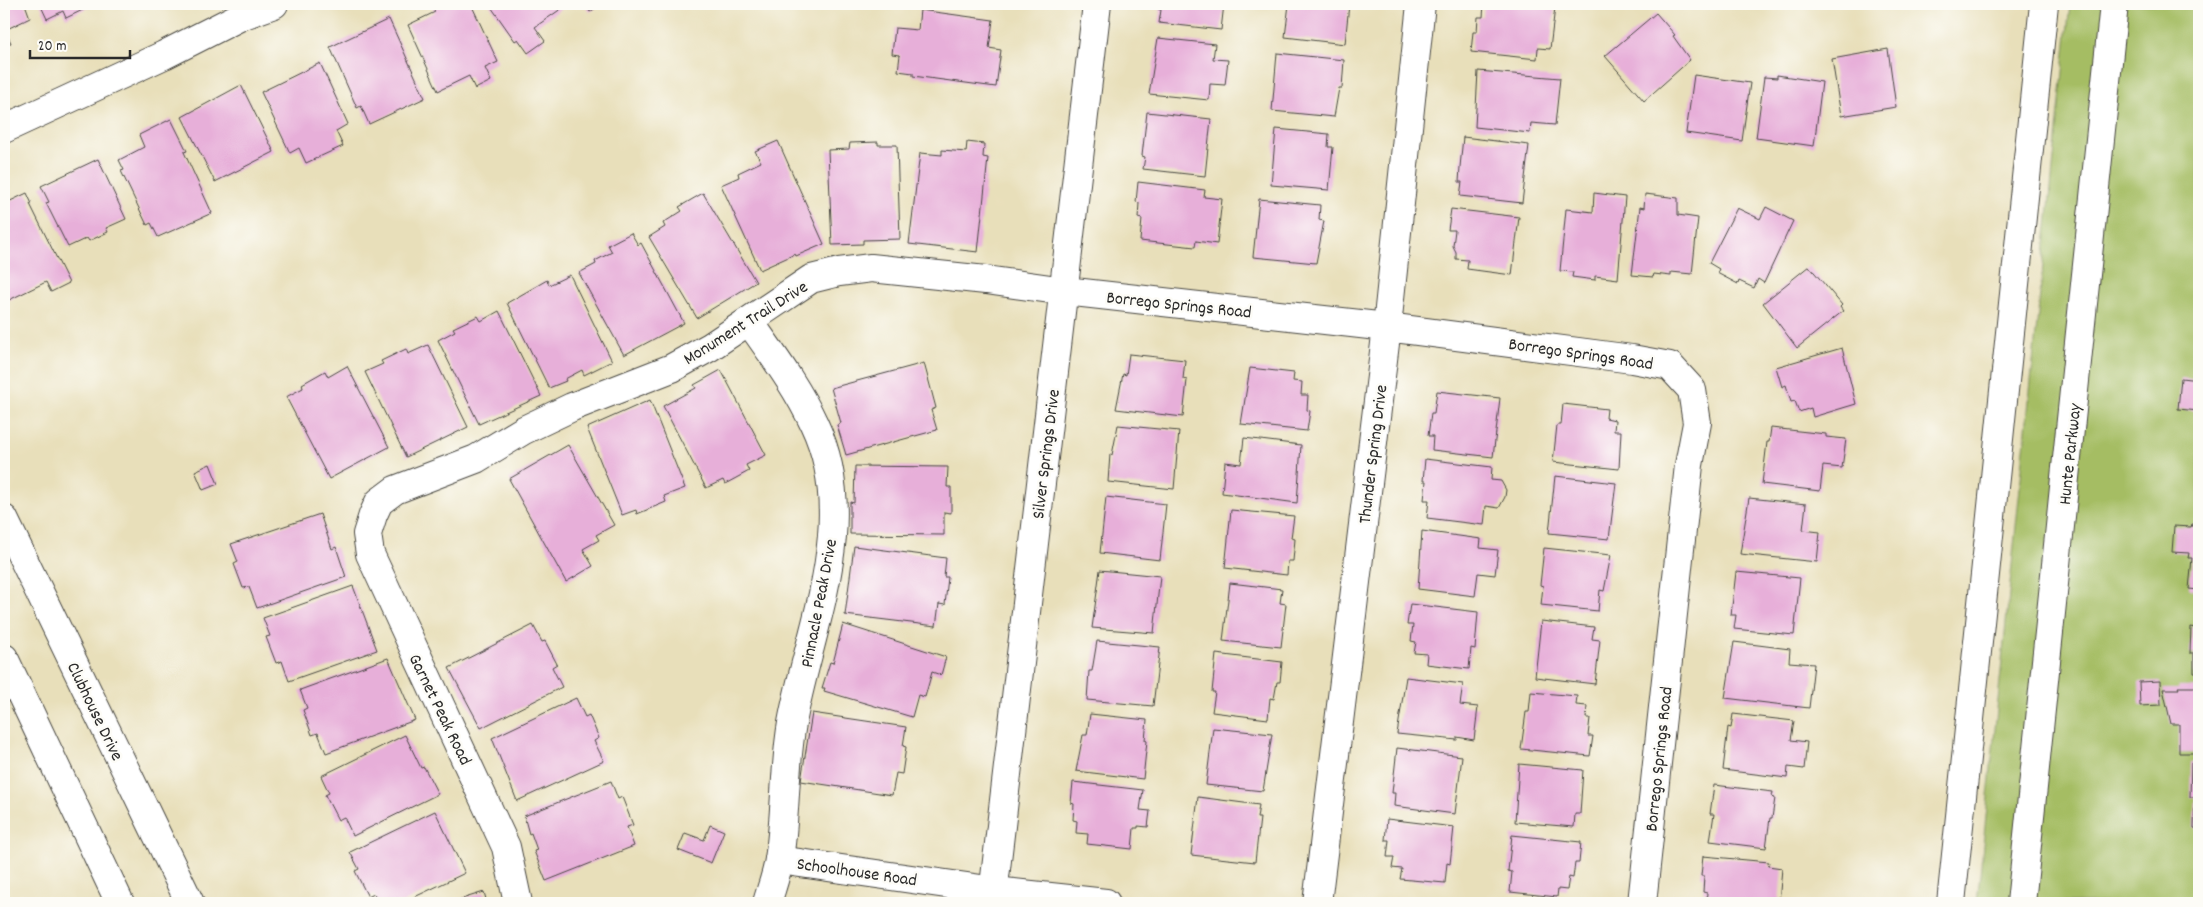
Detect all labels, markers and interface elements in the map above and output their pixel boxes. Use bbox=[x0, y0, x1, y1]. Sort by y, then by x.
scale bar bbox=[30, 28, 130, 60]
text: 20 m bbox=[38, 36, 66, 58]
street label: Monument Trail Drive bbox=[679, 276, 814, 373]
street label: Borrego Springs Road bbox=[1105, 286, 1252, 327]
street label: Borrego Springs Road bbox=[1507, 333, 1654, 378]
street label: Thunder Spring Drive bbox=[1354, 383, 1395, 525]
street label: Silver Springs Drive bbox=[1027, 388, 1068, 521]
street label: Hunte Parkway bbox=[2054, 402, 2089, 506]
street label: Pinnacle Peak Drive bbox=[796, 537, 845, 670]
street label: Garnet Peak Road bbox=[401, 650, 476, 770]
street label: Clubhouse Drive bbox=[59, 659, 128, 766]
street label: Borrego Springs Road bbox=[1640, 686, 1681, 833]
street label: Schoolhouse Road bbox=[795, 853, 918, 894]

